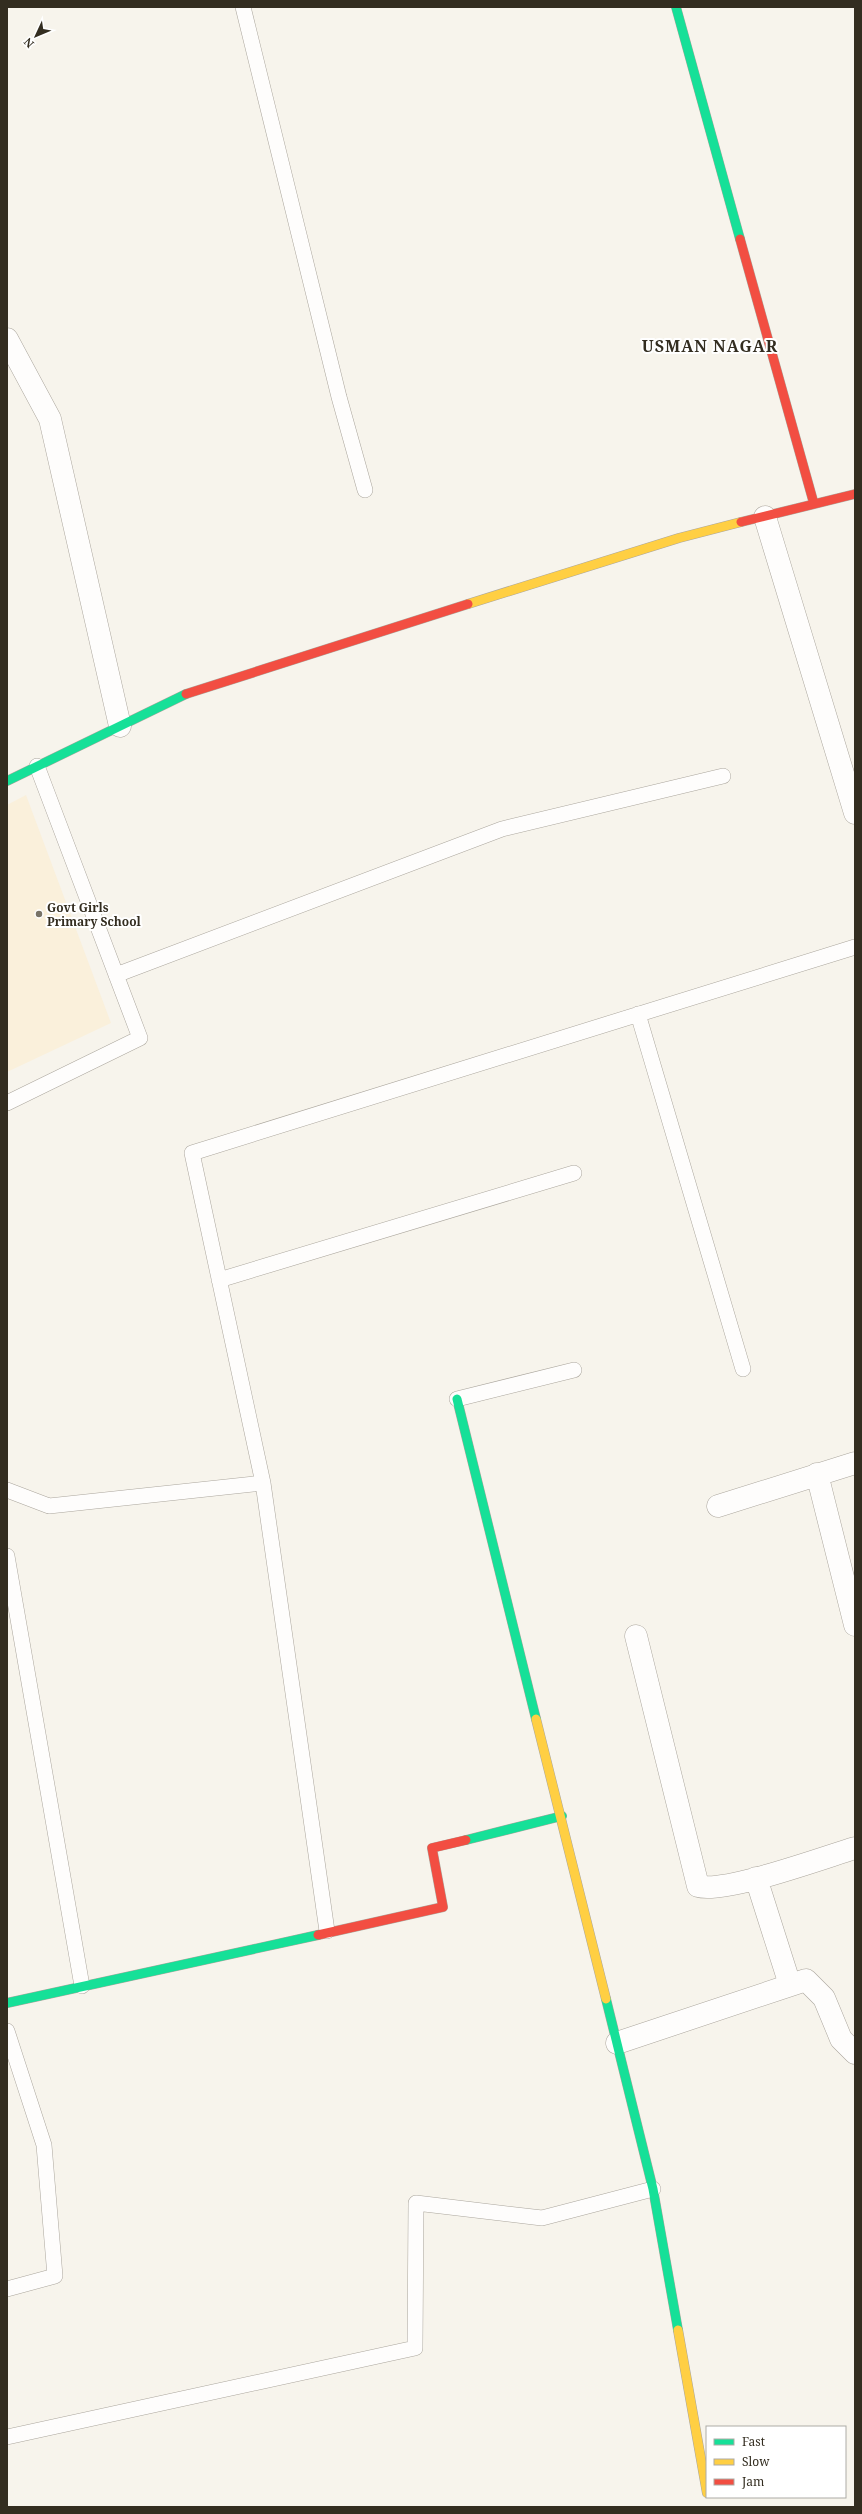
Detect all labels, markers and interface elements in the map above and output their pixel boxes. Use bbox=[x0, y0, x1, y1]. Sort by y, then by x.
north arrow bbox=[16, 16, 56, 56]
text: N bbox=[20, 35, 37, 52]
district label: USMAN NAGAR bbox=[642, 335, 778, 357]
place label: Govt Girls Primary School bbox=[47, 899, 142, 930]
marker: Govt Girls Primary School bbox=[34, 909, 44, 919]
legend bbox=[706, 2426, 846, 2498]
text: Fast bbox=[742, 2433, 765, 2450]
text: Slow bbox=[742, 2453, 770, 2470]
text: Jam bbox=[741, 2473, 764, 2490]

